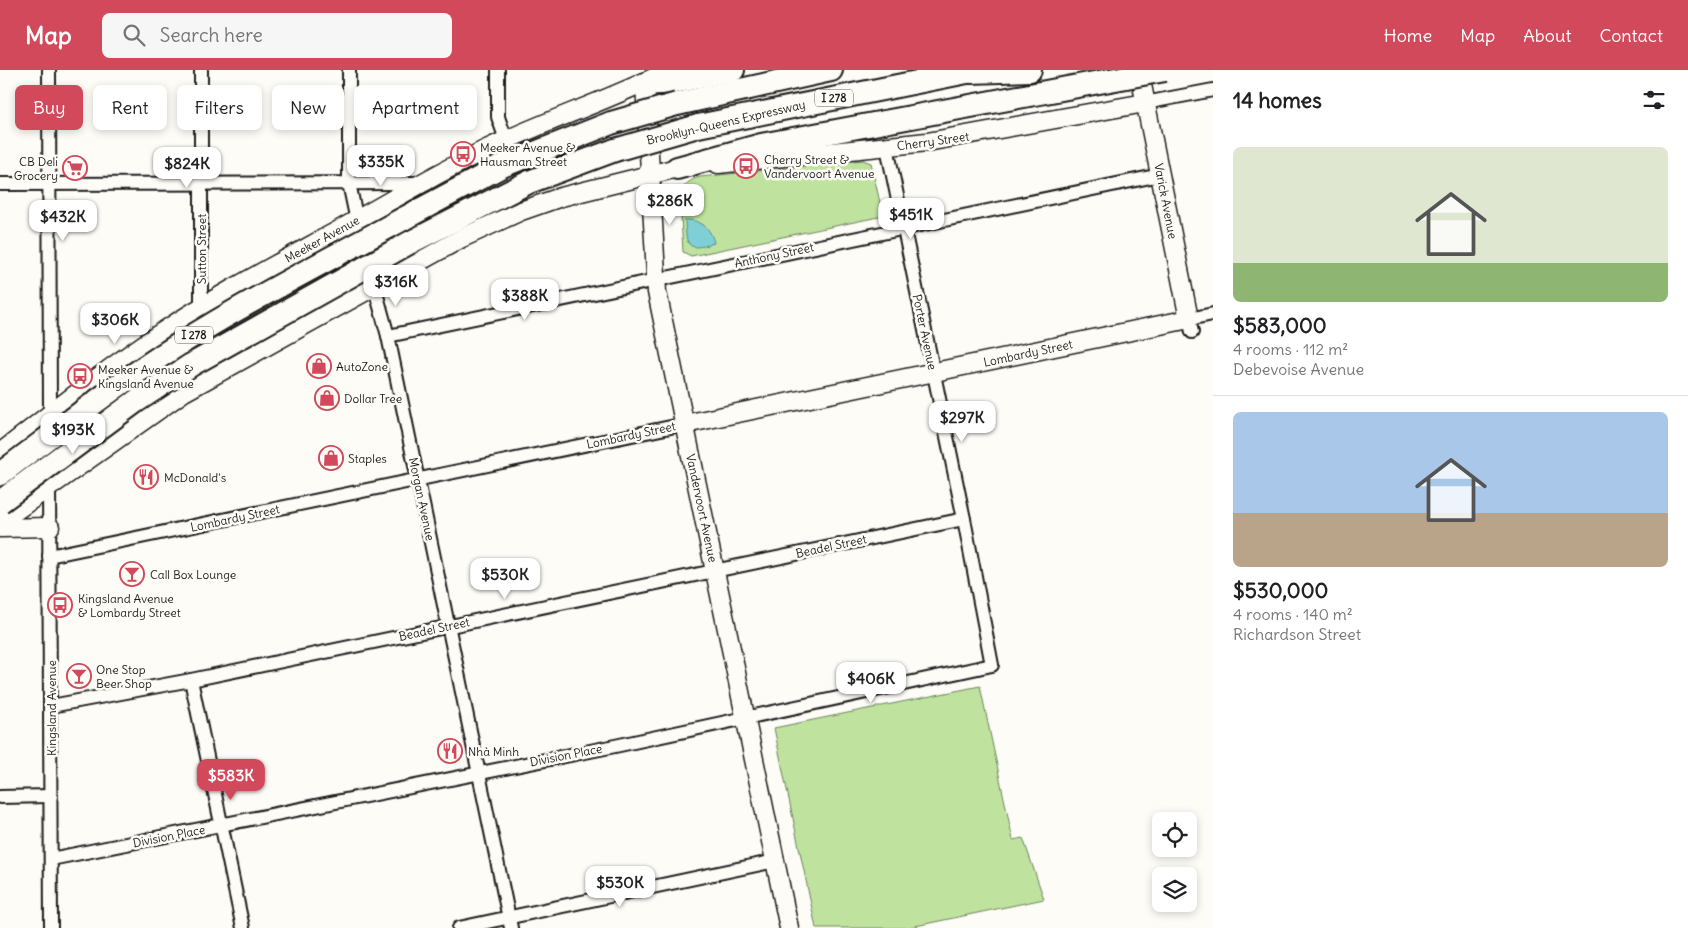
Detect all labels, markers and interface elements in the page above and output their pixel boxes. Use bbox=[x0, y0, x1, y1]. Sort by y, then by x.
search box bbox=[102, 13, 452, 58]
text: Map bbox=[25, 20, 72, 50]
icon: search bbox=[120, 21, 148, 49]
text: Search here bbox=[160, 23, 263, 47]
text: Home bbox=[1384, 24, 1432, 47]
text: Map bbox=[1460, 24, 1495, 47]
text: About bbox=[1523, 24, 1571, 47]
text: Contact bbox=[1599, 24, 1663, 47]
chip: Buy bbox=[15, 85, 83, 130]
chip: Rent bbox=[93, 85, 167, 130]
chip: Filters bbox=[177, 85, 262, 130]
chip: New bbox=[272, 85, 344, 130]
chip: Apartment bbox=[354, 85, 477, 130]
icon: filters bbox=[1640, 86, 1668, 114]
text: 14 homes bbox=[1233, 87, 1322, 114]
road number: I 278 bbox=[815, 89, 853, 106]
street label: Brooklyn-Queens Expressway bbox=[645, 96, 807, 148]
street label: Cherry Street bbox=[896, 129, 970, 153]
place label: Meeker Avenue & Hausman Street bbox=[480, 140, 575, 169]
bus stop icon: Meeker Avenue & Hausman Street bbox=[450, 141, 476, 167]
pin: $335K bbox=[346, 144, 416, 187]
pin: $824K bbox=[152, 146, 222, 189]
text: $335K bbox=[358, 151, 404, 171]
place label: Cherry Street & Vandervoort Avenue bbox=[764, 152, 875, 181]
text: $824K bbox=[164, 153, 210, 173]
bus stop icon: Cherry Street & Vandervoort Avenue bbox=[733, 153, 759, 179]
place label: CB Deli Grocery bbox=[14, 154, 58, 183]
supermarket icon: CB Deli Grocery bbox=[62, 155, 88, 181]
street label: Varick Avenue bbox=[1151, 162, 1181, 240]
icon: home bbox=[1406, 179, 1496, 269]
pin: $286K bbox=[635, 184, 705, 226]
text: $286K bbox=[647, 190, 693, 210]
pin: $451K bbox=[876, 198, 946, 240]
pin: $432K bbox=[28, 200, 98, 242]
text: $451K bbox=[889, 204, 933, 224]
text: $432K bbox=[40, 206, 86, 226]
street label: Meeker Avenue bbox=[282, 212, 362, 266]
street label: Sutton Street bbox=[194, 214, 209, 284]
street label: Anthony Street bbox=[733, 239, 815, 271]
pin: $316K bbox=[361, 264, 431, 307]
text: $316K bbox=[374, 271, 418, 291]
pin: $388K bbox=[490, 278, 560, 321]
text: $388K bbox=[502, 285, 548, 305]
street label: Porter Avenue bbox=[910, 293, 940, 371]
pin: $306K bbox=[80, 302, 150, 345]
text: $306K bbox=[91, 309, 139, 329]
text: $583,000 bbox=[1233, 312, 1327, 339]
road number: I 278 bbox=[175, 326, 213, 344]
street label: Lombardy Street bbox=[982, 336, 1074, 370]
text: 4 rooms · 112 m² bbox=[1233, 339, 1348, 359]
shop icon: AutoZone bbox=[306, 353, 332, 379]
place label: AutoZone bbox=[336, 359, 388, 374]
text: Debevoise Avenue bbox=[1233, 359, 1364, 379]
place label: Meeker Avenue & Kingsland Avenue bbox=[98, 362, 194, 391]
bus stop icon: Meeker Avenue & Kingsland Avenue bbox=[67, 363, 93, 389]
shop icon: Dollar Tree bbox=[314, 385, 340, 411]
place label: Dollar Tree bbox=[344, 391, 402, 406]
pin: $297K bbox=[927, 400, 997, 443]
text: $297K bbox=[940, 407, 984, 427]
pin: $193K bbox=[38, 412, 108, 455]
street label: Lombardy Street bbox=[585, 418, 677, 452]
text: $193K bbox=[51, 419, 95, 439]
shop icon: Staples bbox=[318, 445, 344, 471]
icon: home bbox=[1406, 445, 1496, 535]
place label: Staples bbox=[348, 451, 387, 466]
street label: Vandervoort Avenue bbox=[683, 452, 721, 564]
street label: Morgan Avenue bbox=[406, 456, 438, 542]
restaurant icon: McDonald's bbox=[133, 464, 159, 490]
place label: McDonald's bbox=[164, 470, 226, 485]
street label: Lombardy Street bbox=[189, 501, 281, 535]
street label: Beadel Street bbox=[794, 531, 868, 561]
pin: $530K bbox=[470, 558, 540, 600]
bar icon: Call Box Lounge bbox=[119, 561, 145, 587]
text: $530K bbox=[481, 564, 529, 584]
place label: Call Box Lounge bbox=[150, 567, 236, 582]
text: $530,000 bbox=[1233, 577, 1328, 604]
place label: Kingsland Avenue & Lombardy Street bbox=[78, 591, 181, 620]
bus stop icon: Kingsland Avenue & Lombardy Street bbox=[47, 592, 73, 618]
text: 4 rooms · 140 m² bbox=[1233, 604, 1353, 624]
street label: Beadel Street bbox=[397, 614, 471, 644]
text: Richardson Street bbox=[1233, 624, 1361, 644]
street label: Kingsland Avenue bbox=[44, 660, 59, 756]
place label: One Stop Beer Shop bbox=[96, 662, 152, 691]
pin: $406K bbox=[836, 662, 906, 704]
bar icon: One Stop Beer Shop bbox=[66, 663, 92, 689]
text: $406K bbox=[847, 668, 895, 688]
restaurant icon: Nhà Minh bbox=[437, 738, 463, 764]
street label: Division Place bbox=[529, 741, 603, 769]
place label: Nhà Minh bbox=[468, 744, 519, 759]
pin: $583K bbox=[196, 758, 266, 801]
text: $583K bbox=[208, 765, 254, 785]
map controls bbox=[1152, 812, 1197, 912]
button: locate bbox=[1152, 812, 1197, 857]
street label: Division Place bbox=[132, 822, 206, 850]
pin: $530K bbox=[585, 866, 655, 908]
button: layers bbox=[1152, 867, 1197, 912]
text: $530K bbox=[596, 872, 644, 892]

